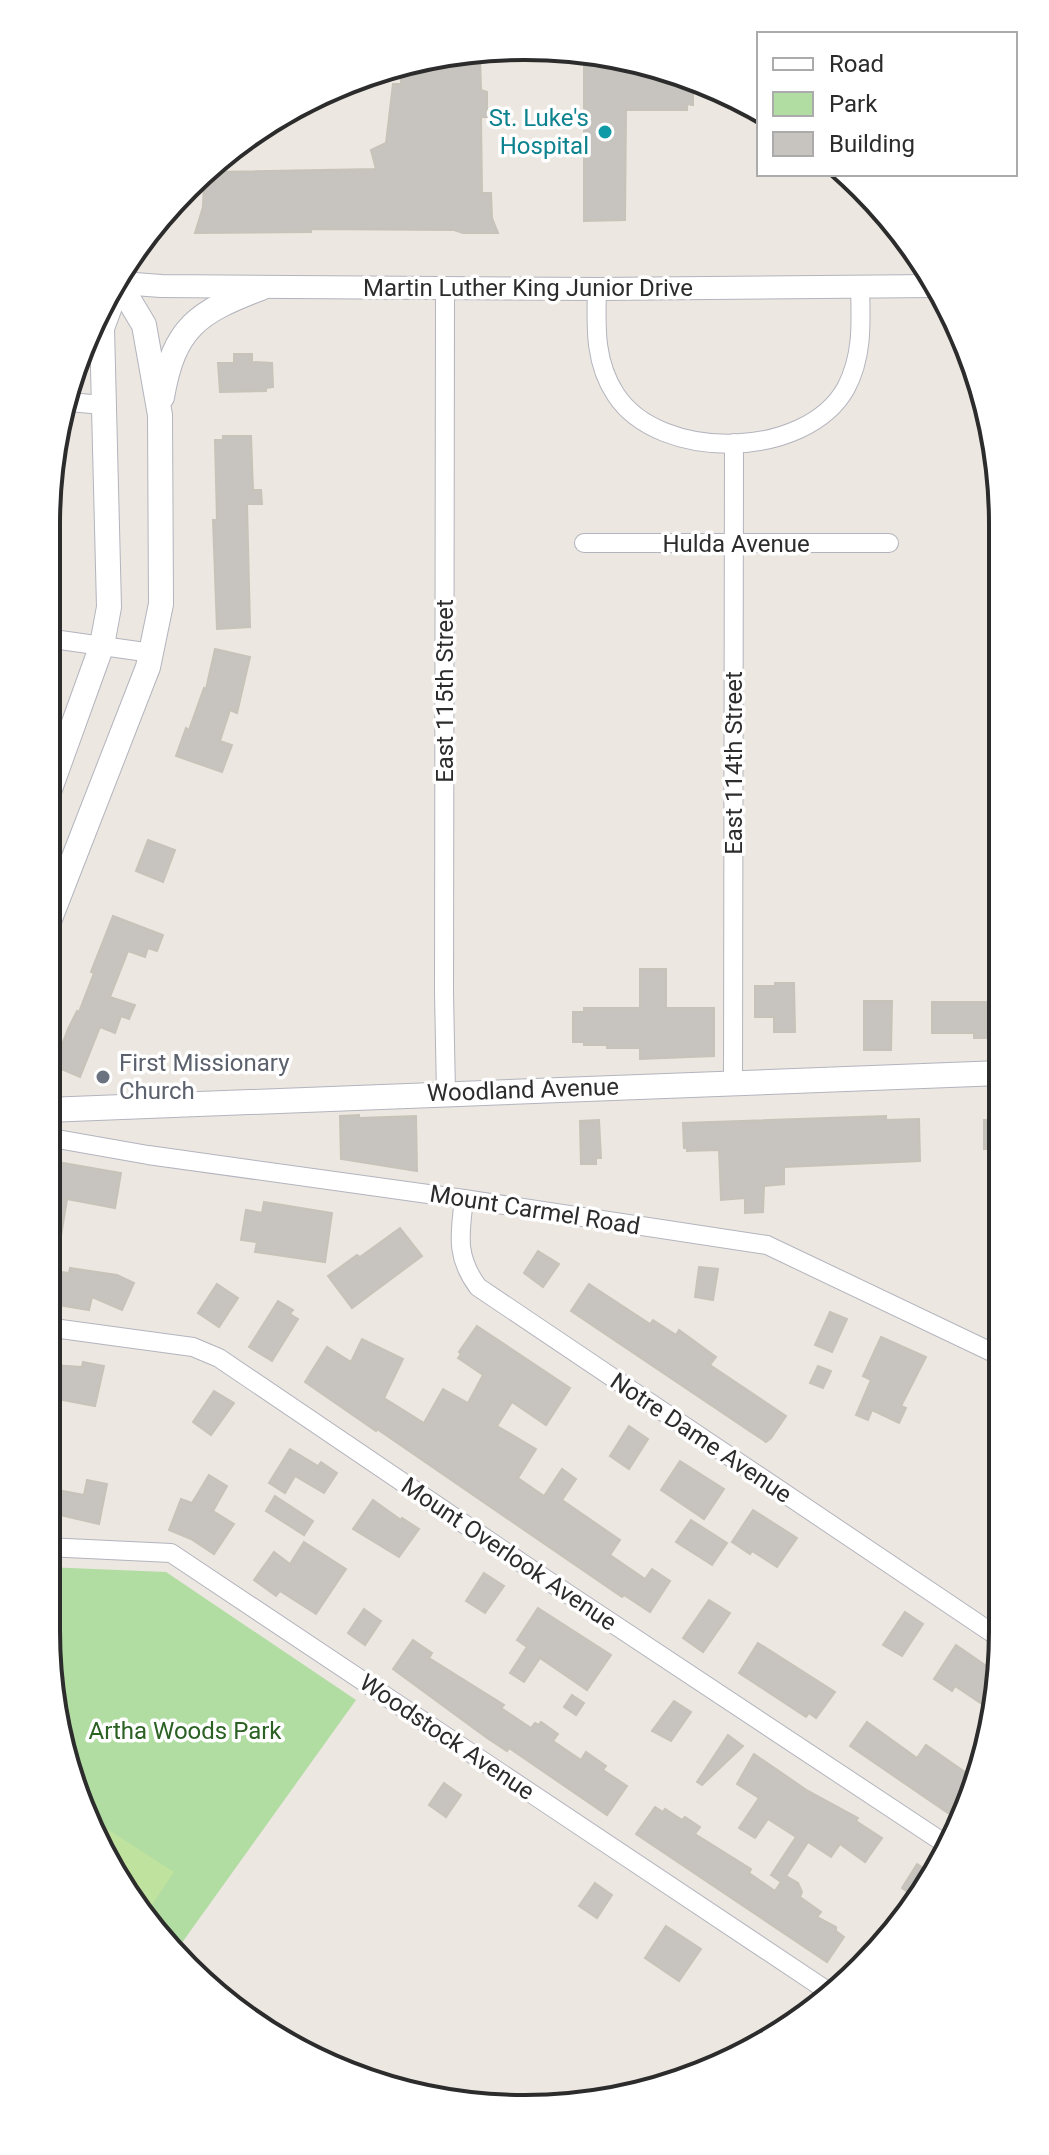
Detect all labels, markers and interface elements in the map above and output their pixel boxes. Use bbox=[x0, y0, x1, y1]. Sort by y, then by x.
legend bbox=[757, 32, 1017, 176]
text: Road bbox=[829, 50, 884, 78]
text: Park bbox=[829, 90, 878, 118]
place label: St. Luke's Hospital bbox=[489, 104, 589, 160]
marker: St. Luke's Hospital bbox=[596, 123, 614, 141]
text: Building bbox=[829, 130, 915, 158]
street label: Martin Luther King Junior Drive bbox=[363, 274, 693, 302]
street label: Hulda Avenue bbox=[662, 530, 810, 558]
street label: East 115th Street bbox=[431, 599, 459, 783]
street label: East 114th Street bbox=[720, 671, 748, 855]
place label: First Missionary Church bbox=[119, 1049, 290, 1105]
marker: First Missionary Church bbox=[94, 1068, 112, 1086]
street label: Woodland Avenue bbox=[427, 1073, 619, 1107]
street label: Mount Carmel Road bbox=[428, 1180, 642, 1240]
street label: Notre Dame Avenue bbox=[605, 1367, 797, 1509]
street label: Mount Overlook Avenue bbox=[396, 1471, 622, 1637]
street label: Woodstock Avenue bbox=[354, 1668, 540, 1806]
park label: Artha Woods Park bbox=[89, 1717, 282, 1745]

